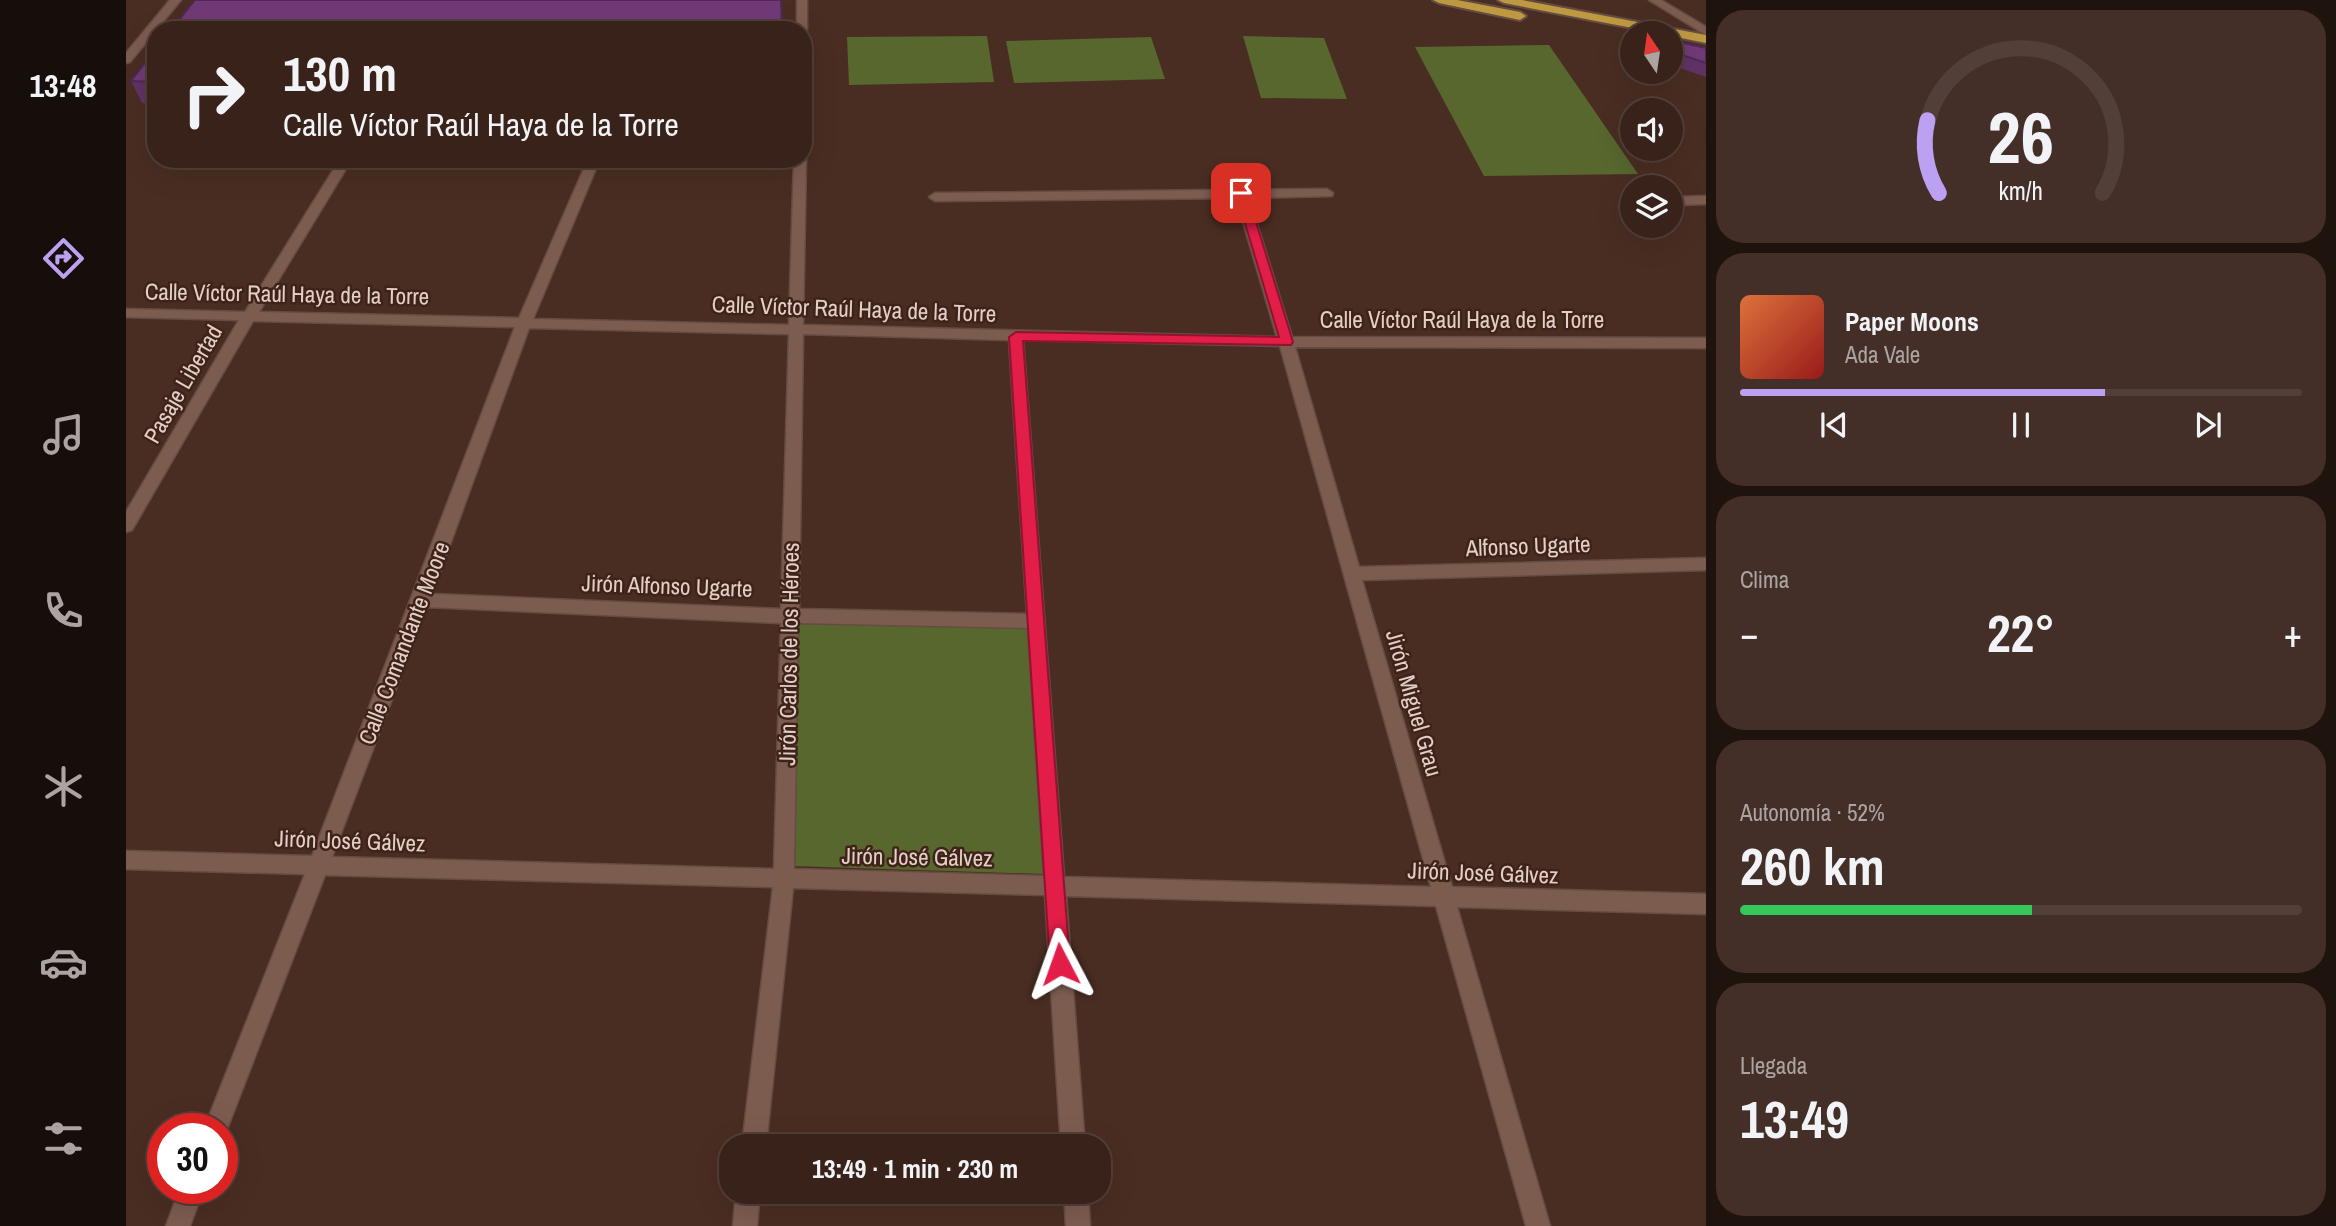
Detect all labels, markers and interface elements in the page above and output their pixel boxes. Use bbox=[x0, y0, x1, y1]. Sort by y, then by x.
north arrow bbox=[1620, 21, 1684, 84]
map controls bbox=[1620, 21, 1683, 238]
text: 130 m bbox=[283, 40, 397, 106]
icon: right bbox=[168, 49, 259, 140]
text: 13:48 bbox=[29, 64, 97, 107]
text: 26 bbox=[1988, 88, 2054, 186]
button: sound bbox=[1620, 98, 1683, 161]
text: Calle Víctor Raúl Haya de la Torre bbox=[283, 103, 679, 146]
pin bbox=[1211, 163, 1271, 223]
text: km/h bbox=[1999, 173, 2043, 207]
icon: arrive bbox=[1222, 174, 1260, 212]
button: layers bbox=[1620, 175, 1683, 238]
icon: directions bbox=[39, 234, 88, 283]
street label: Calle Víctor Raúl Haya de la Torre bbox=[145, 276, 429, 311]
street label: Calle Víctor Raúl Haya de la Torre bbox=[711, 288, 997, 329]
street label: Calle Víctor Raúl Haya de la Torre bbox=[1320, 304, 1604, 335]
text: Paper Moons bbox=[1845, 304, 1979, 339]
street label: Pasaje Libertad bbox=[136, 319, 229, 449]
text: Ada Vale bbox=[1845, 339, 1920, 370]
icon: previous bbox=[1815, 406, 1853, 444]
icon: pause bbox=[2002, 406, 2040, 444]
icon: next bbox=[2189, 406, 2227, 444]
icon: music bbox=[39, 410, 88, 459]
street label: Alfonso Ugarte bbox=[1464, 528, 1591, 563]
street label: Calle Comandante Moore bbox=[351, 537, 457, 749]
street label: Jirón Carlos de los Héroes bbox=[771, 542, 806, 766]
text: Clima bbox=[1740, 564, 1789, 595]
street label: Jirón Alfonso Ugarte bbox=[581, 567, 753, 604]
icon: phone bbox=[39, 586, 88, 635]
text: 22° bbox=[1987, 598, 2055, 668]
text: − bbox=[1740, 608, 1758, 659]
text: + bbox=[2284, 608, 2302, 659]
street label: Jirón Miguel Grau bbox=[1379, 626, 1450, 780]
icon: climate bbox=[39, 762, 88, 811]
text: Autonomía · 52% bbox=[1740, 797, 1885, 828]
street label: Jirón José Gálvez bbox=[274, 822, 426, 859]
text: 260 km bbox=[1740, 831, 1885, 901]
street label: Jirón José Gálvez bbox=[841, 840, 993, 873]
street label: Jirón José Gálvez bbox=[1407, 854, 1559, 891]
position arrow bbox=[1023, 927, 1097, 1001]
icon: car bbox=[39, 938, 88, 987]
text: Llegada bbox=[1740, 1050, 1807, 1081]
text: 13:49 bbox=[1740, 1084, 1849, 1154]
speed limit sign: 30 bbox=[147, 1113, 238, 1204]
icon: filters bbox=[39, 1114, 88, 1163]
text: 13:49 · 1 min · 230 m bbox=[812, 1151, 1018, 1186]

